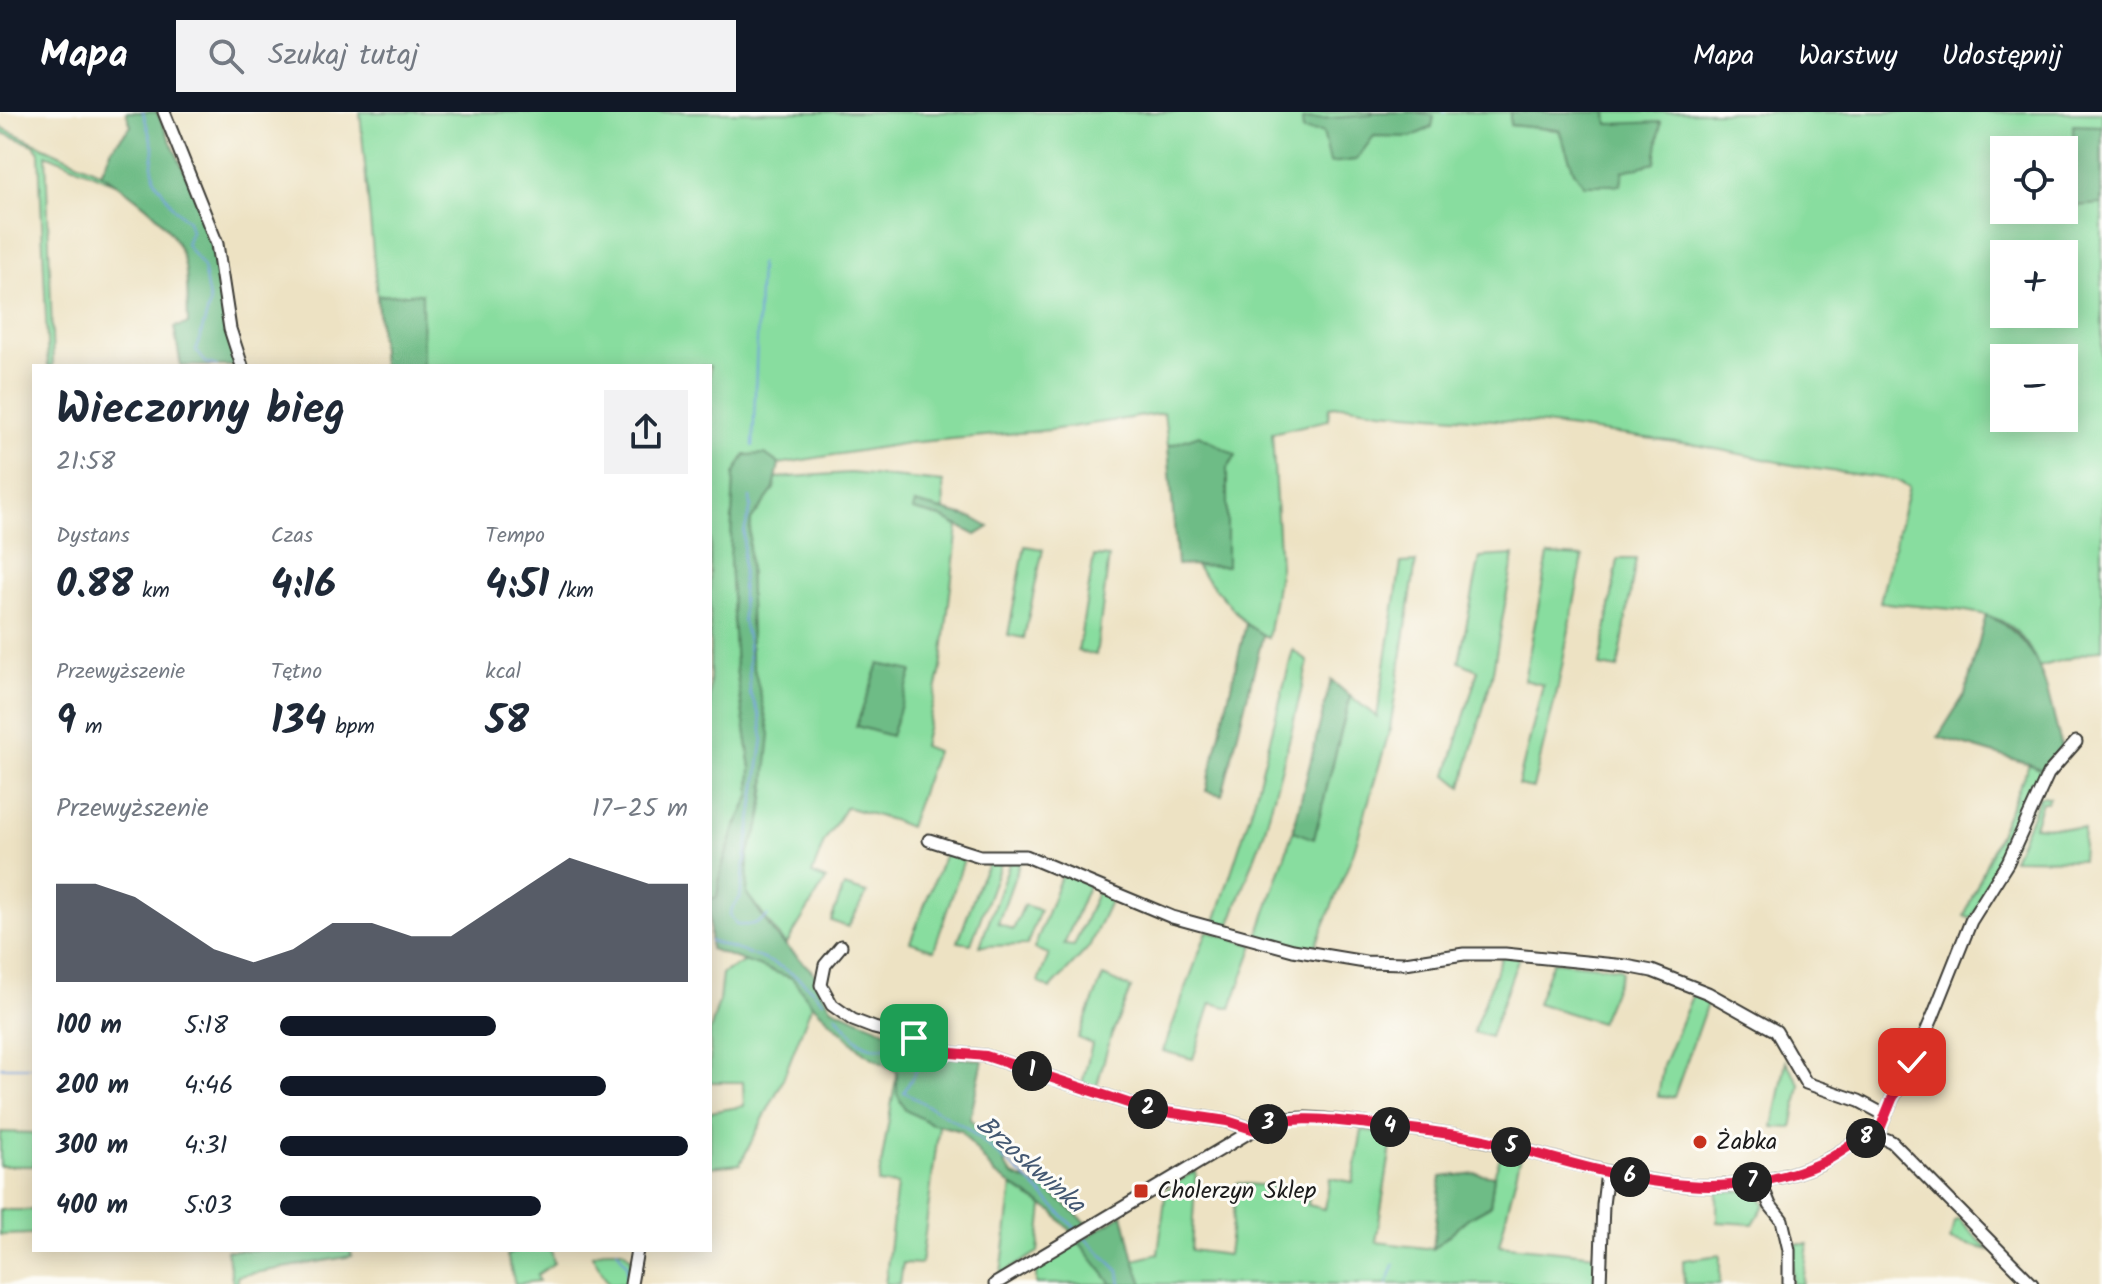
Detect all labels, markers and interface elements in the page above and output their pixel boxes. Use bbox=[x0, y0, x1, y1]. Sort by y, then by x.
search box bbox=[176, 20, 736, 92]
text: Mapa bbox=[40, 26, 128, 86]
text: Szukaj tutaj bbox=[268, 32, 419, 80]
icon: search bbox=[204, 34, 248, 78]
text: Mapa bbox=[1693, 34, 1754, 79]
text: Warstwy bbox=[1798, 34, 1897, 79]
text: Udostępnij bbox=[1941, 34, 2062, 79]
map controls bbox=[1990, 136, 2078, 432]
button: locate bbox=[1990, 136, 2078, 224]
button: + bbox=[1990, 240, 2078, 328]
button: − bbox=[1990, 344, 2078, 432]
text: Wieczorny bieg bbox=[56, 376, 345, 446]
button: share bbox=[604, 390, 688, 474]
text: 21:58 bbox=[56, 441, 115, 483]
text: Dystans bbox=[56, 519, 130, 554]
text: Czas bbox=[271, 519, 313, 554]
text: Tempo bbox=[485, 519, 545, 554]
text: 0.88 bbox=[56, 554, 133, 618]
text: 4:16 bbox=[271, 554, 336, 618]
text: 4:51 bbox=[485, 554, 549, 618]
text: km bbox=[133, 574, 170, 609]
text: /km bbox=[549, 574, 594, 609]
text: Przewyższenie bbox=[56, 655, 185, 690]
text: Tętno bbox=[271, 655, 322, 690]
text: kcal bbox=[485, 655, 521, 690]
text: 9 bbox=[56, 690, 76, 754]
text: 134 bbox=[271, 690, 326, 754]
text: 58 bbox=[485, 690, 529, 754]
text: m bbox=[76, 710, 103, 745]
text: bpm bbox=[326, 710, 375, 745]
text: Przewyższenie bbox=[56, 788, 209, 830]
text: 17–25 m bbox=[592, 788, 688, 830]
pin bbox=[880, 1004, 948, 1072]
text: 100 m bbox=[56, 1005, 122, 1047]
text: 5:18 bbox=[184, 1005, 228, 1047]
icon: arrive bbox=[892, 1016, 936, 1060]
pin bbox=[1878, 1028, 1946, 1096]
icon: check bbox=[1890, 1040, 1934, 1084]
pin: 1 bbox=[1012, 1051, 1052, 1091]
text: 1 bbox=[1029, 1053, 1035, 1088]
text: 200 m bbox=[56, 1065, 129, 1107]
text: 4:46 bbox=[184, 1065, 234, 1107]
pin: 2 bbox=[1128, 1089, 1168, 1129]
text: 2 bbox=[1142, 1091, 1154, 1126]
pin: 3 bbox=[1248, 1104, 1288, 1144]
water label: Brzoskwinka bbox=[966, 1105, 1096, 1226]
text: 3 bbox=[1262, 1106, 1274, 1141]
pin: 4 bbox=[1370, 1107, 1410, 1147]
text: 4 bbox=[1384, 1109, 1396, 1144]
pin: 8 bbox=[1846, 1118, 1886, 1158]
text: 8 bbox=[1860, 1120, 1872, 1155]
place label: Żabka bbox=[1716, 1123, 1777, 1162]
text: 300 m bbox=[56, 1125, 128, 1167]
text: 4:31 bbox=[184, 1125, 228, 1167]
pin: 5 bbox=[1491, 1127, 1531, 1167]
text: 5 bbox=[1505, 1129, 1517, 1164]
marker: Żabka bbox=[1691, 1133, 1709, 1151]
pin: 6 bbox=[1610, 1157, 1650, 1197]
text: 6 bbox=[1624, 1159, 1636, 1194]
pin: 7 bbox=[1732, 1162, 1772, 1202]
text: 7 bbox=[1747, 1164, 1757, 1199]
place label: Cholerzyn Sklep bbox=[1157, 1172, 1317, 1211]
marker: Cholerzyn Sklep bbox=[1132, 1182, 1150, 1200]
text: 400 m bbox=[56, 1185, 128, 1227]
text: 5:03 bbox=[184, 1185, 232, 1227]

